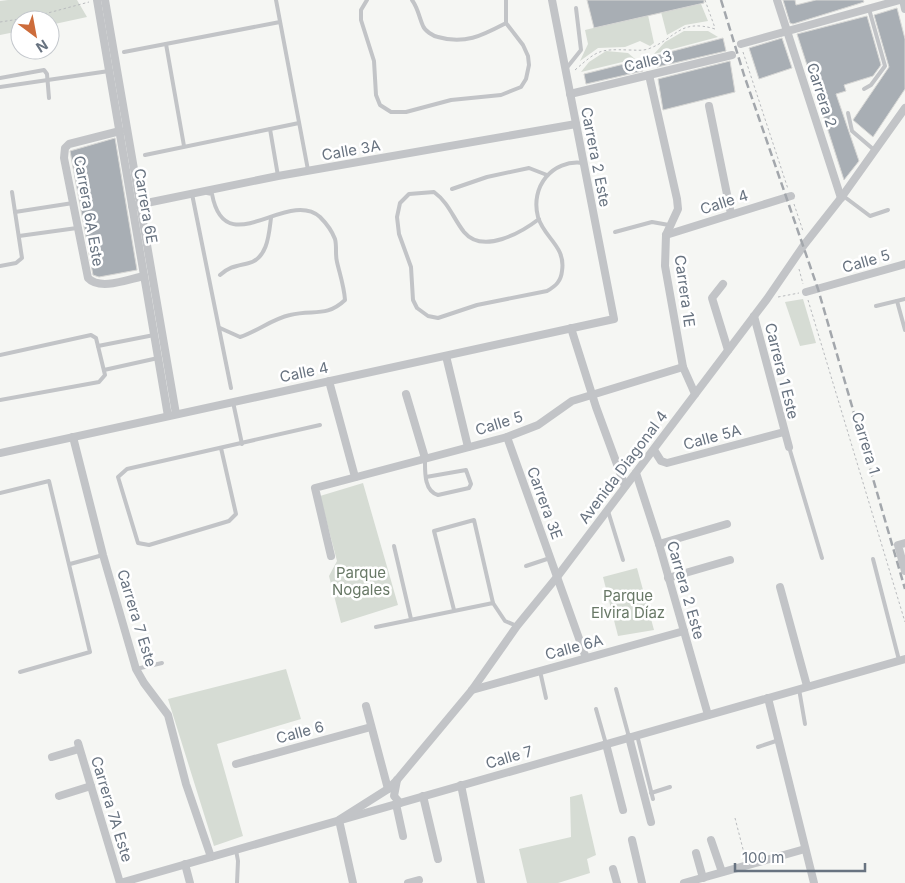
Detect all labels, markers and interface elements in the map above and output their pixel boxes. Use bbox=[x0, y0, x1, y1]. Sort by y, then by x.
north arrow bbox=[10, 10, 60, 60]
text: N bbox=[33, 36, 51, 56]
street label: Calle 3 bbox=[622, 46, 674, 76]
street label: Carrera 2 bbox=[803, 60, 841, 130]
street label: Carrera 2 Este bbox=[577, 105, 615, 209]
street label: Calle 3A bbox=[320, 136, 382, 164]
street label: Carrera 6A Este bbox=[70, 154, 108, 268]
street label: Carrera 6E bbox=[130, 167, 162, 245]
street label: Calle 4 bbox=[698, 185, 750, 219]
street label: Calle 5 bbox=[840, 245, 892, 277]
street label: Carrera 1E bbox=[671, 254, 699, 328]
street label: Carrera 1 Este bbox=[761, 321, 803, 421]
street label: Calle 4 bbox=[278, 358, 330, 386]
street label: Calle 5 bbox=[473, 407, 525, 439]
street label: Avenida Diagonal 4 bbox=[574, 407, 672, 527]
street label: Carrera 1 bbox=[848, 410, 884, 476]
street label: Calle 5A bbox=[681, 420, 743, 454]
street label: Carrera 3E bbox=[523, 464, 567, 542]
street label: Carrera 2 Este bbox=[663, 539, 709, 641]
park label: Parque Nogales bbox=[332, 563, 390, 599]
street label: Carrera 7 Este bbox=[113, 567, 161, 669]
park label: Parque Elvira Díaz bbox=[591, 586, 665, 622]
street label: Calle 6A bbox=[543, 630, 605, 664]
street label: Calle 6 bbox=[274, 716, 326, 748]
street label: Calle 7 bbox=[483, 741, 535, 773]
street label: Carrera 7A Este bbox=[87, 754, 137, 864]
scale bar bbox=[735, 840, 865, 872]
text: 100 m bbox=[742, 848, 784, 867]

